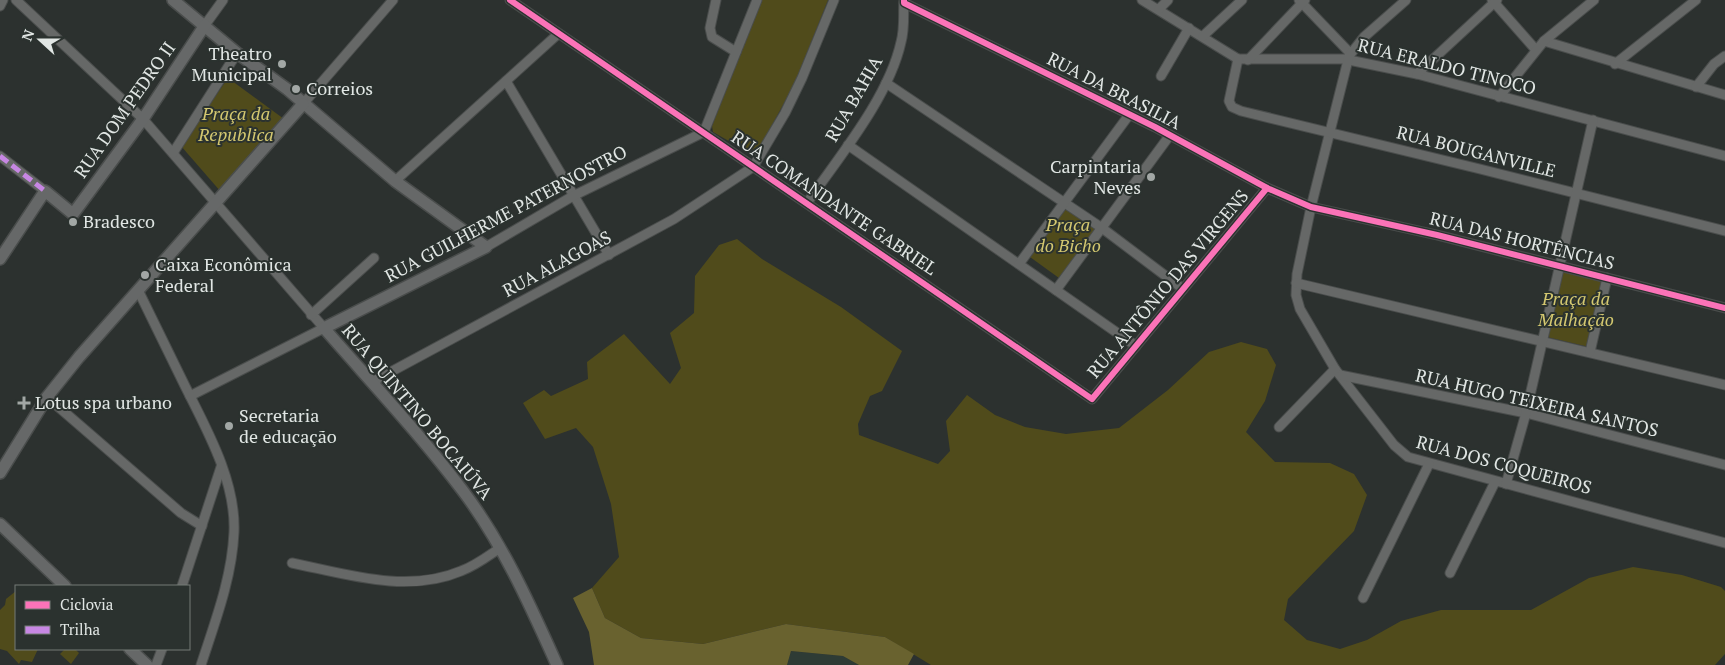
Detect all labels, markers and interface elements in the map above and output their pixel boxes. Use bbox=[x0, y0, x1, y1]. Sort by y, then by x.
north arrow bbox=[15, 15, 65, 65]
text: N bbox=[17, 26, 38, 44]
street label: RUA ERALDO TINOCO bbox=[1356, 32, 1539, 100]
street label: RUA DOM PEDRO II bbox=[68, 37, 180, 182]
place label: Theatro Municipal bbox=[191, 41, 272, 86]
street label: RUA DA BRASILIA bbox=[1043, 46, 1186, 135]
street label: RUA BAHIA bbox=[819, 51, 888, 146]
marker: Theatro Municipal bbox=[276, 58, 288, 70]
place label: Correios bbox=[306, 76, 373, 100]
marker: Correios bbox=[290, 83, 302, 95]
park label: Praça da Republica bbox=[197, 101, 274, 146]
street label: RUA BOUGANVILLE bbox=[1394, 120, 1558, 182]
street label: RUA COMANDANTE GABRIEL bbox=[727, 124, 942, 280]
street label: RUA GUILHERME PATERNOSTRO bbox=[380, 139, 631, 287]
place label: Carpintaria Neves bbox=[1050, 154, 1141, 199]
marker: Carpintaria Neves bbox=[1145, 171, 1157, 183]
street label: RUA ANTÔNIO DAS VIRGENS bbox=[1081, 184, 1253, 383]
street label: RUA DAS HORTÊNCIAS bbox=[1427, 205, 1617, 275]
place label: Bradesco bbox=[83, 209, 155, 233]
park label: Praça do Bicho bbox=[1035, 212, 1101, 257]
marker: Bradesco bbox=[67, 216, 79, 228]
street label: RUA ALAGOAS bbox=[498, 224, 615, 302]
place label: Caixa Econômica Federal bbox=[155, 252, 291, 297]
marker: Caixa Econômica Federal bbox=[139, 269, 151, 281]
park label: Praça da Malhação bbox=[1537, 286, 1614, 331]
street label: RUA QUINTINO BOCAIÚVA bbox=[337, 319, 499, 505]
street label: RUA HUGO TEIXEIRA SANTOS bbox=[1413, 362, 1661, 442]
place label: Lotus spa urbano bbox=[35, 390, 172, 414]
marker: Lotus spa urbano bbox=[17, 396, 31, 410]
place label: Secretaria de educação bbox=[239, 403, 337, 448]
marker: Secretaria de educação bbox=[223, 420, 235, 432]
street label: RUA DOS COQUEIROS bbox=[1414, 429, 1595, 499]
legend bbox=[15, 585, 190, 650]
text: Ciclovia bbox=[60, 594, 114, 614]
text: Trilha bbox=[60, 619, 100, 639]

